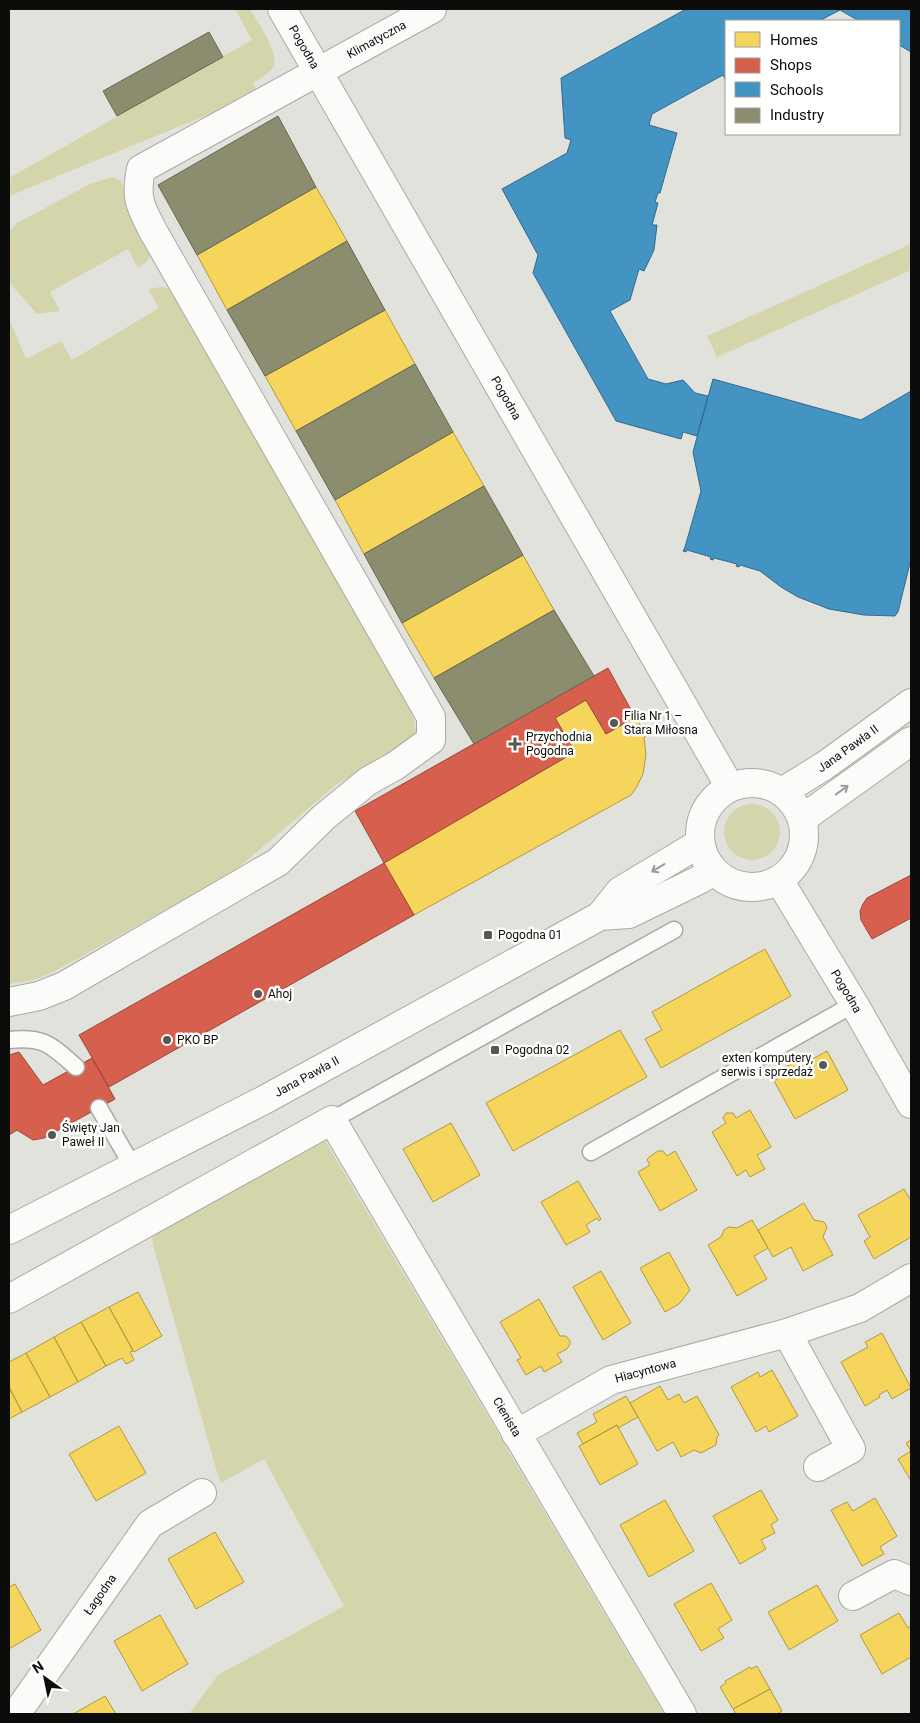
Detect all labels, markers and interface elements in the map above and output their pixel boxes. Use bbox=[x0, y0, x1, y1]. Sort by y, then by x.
street label: Klimatyczna bbox=[344, 18, 408, 61]
legend bbox=[725, 20, 900, 135]
street label: Pogodna bbox=[286, 23, 322, 71]
text: Homes bbox=[770, 31, 818, 49]
text: Shops bbox=[770, 56, 812, 74]
text: Schools bbox=[770, 81, 824, 99]
text: Industry bbox=[770, 106, 824, 124]
street label: Pogodna bbox=[488, 374, 524, 422]
place label: Filia Nr 1 – Stara Miłosna bbox=[624, 709, 698, 737]
marker: Filia Nr 1 – Stara Miłosna bbox=[608, 717, 620, 729]
street label: Jana Pawła II bbox=[815, 722, 881, 775]
place label: Przychodnia Pogodna bbox=[526, 730, 592, 758]
marker: Przychodnia Pogodna bbox=[508, 737, 522, 751]
one-way arrow bbox=[834, 785, 848, 795]
one-way arrow bbox=[652, 863, 666, 873]
place label: Pogodna 01 bbox=[498, 928, 562, 942]
marker: Pogodna 01 bbox=[482, 929, 494, 941]
street label: Pogodna bbox=[828, 967, 865, 1015]
place label: Ahoj bbox=[268, 987, 292, 1001]
marker: Ahoj bbox=[252, 988, 264, 1000]
place label: PKO BP bbox=[177, 1033, 219, 1047]
marker: PKO BP bbox=[161, 1034, 173, 1046]
place label: Pogodna 02 bbox=[505, 1043, 570, 1057]
marker: Pogodna 02 bbox=[489, 1044, 501, 1056]
place label: exten komputery, serwis i sprzedaż bbox=[721, 1051, 813, 1079]
street label: Jana Pawła II bbox=[272, 1053, 342, 1100]
marker: exten komputery, serwis i sprzedaż bbox=[817, 1059, 829, 1071]
place label: Święty Jan Paweł II bbox=[62, 1120, 120, 1149]
marker: Święty Jan Paweł II bbox=[46, 1129, 58, 1141]
street label: Hiacyntowa bbox=[613, 1356, 678, 1386]
street label: Cienista bbox=[490, 1395, 524, 1439]
street label: Łagodna bbox=[81, 1572, 119, 1618]
north arrow bbox=[20, 1653, 70, 1703]
text: N bbox=[29, 1658, 46, 1677]

